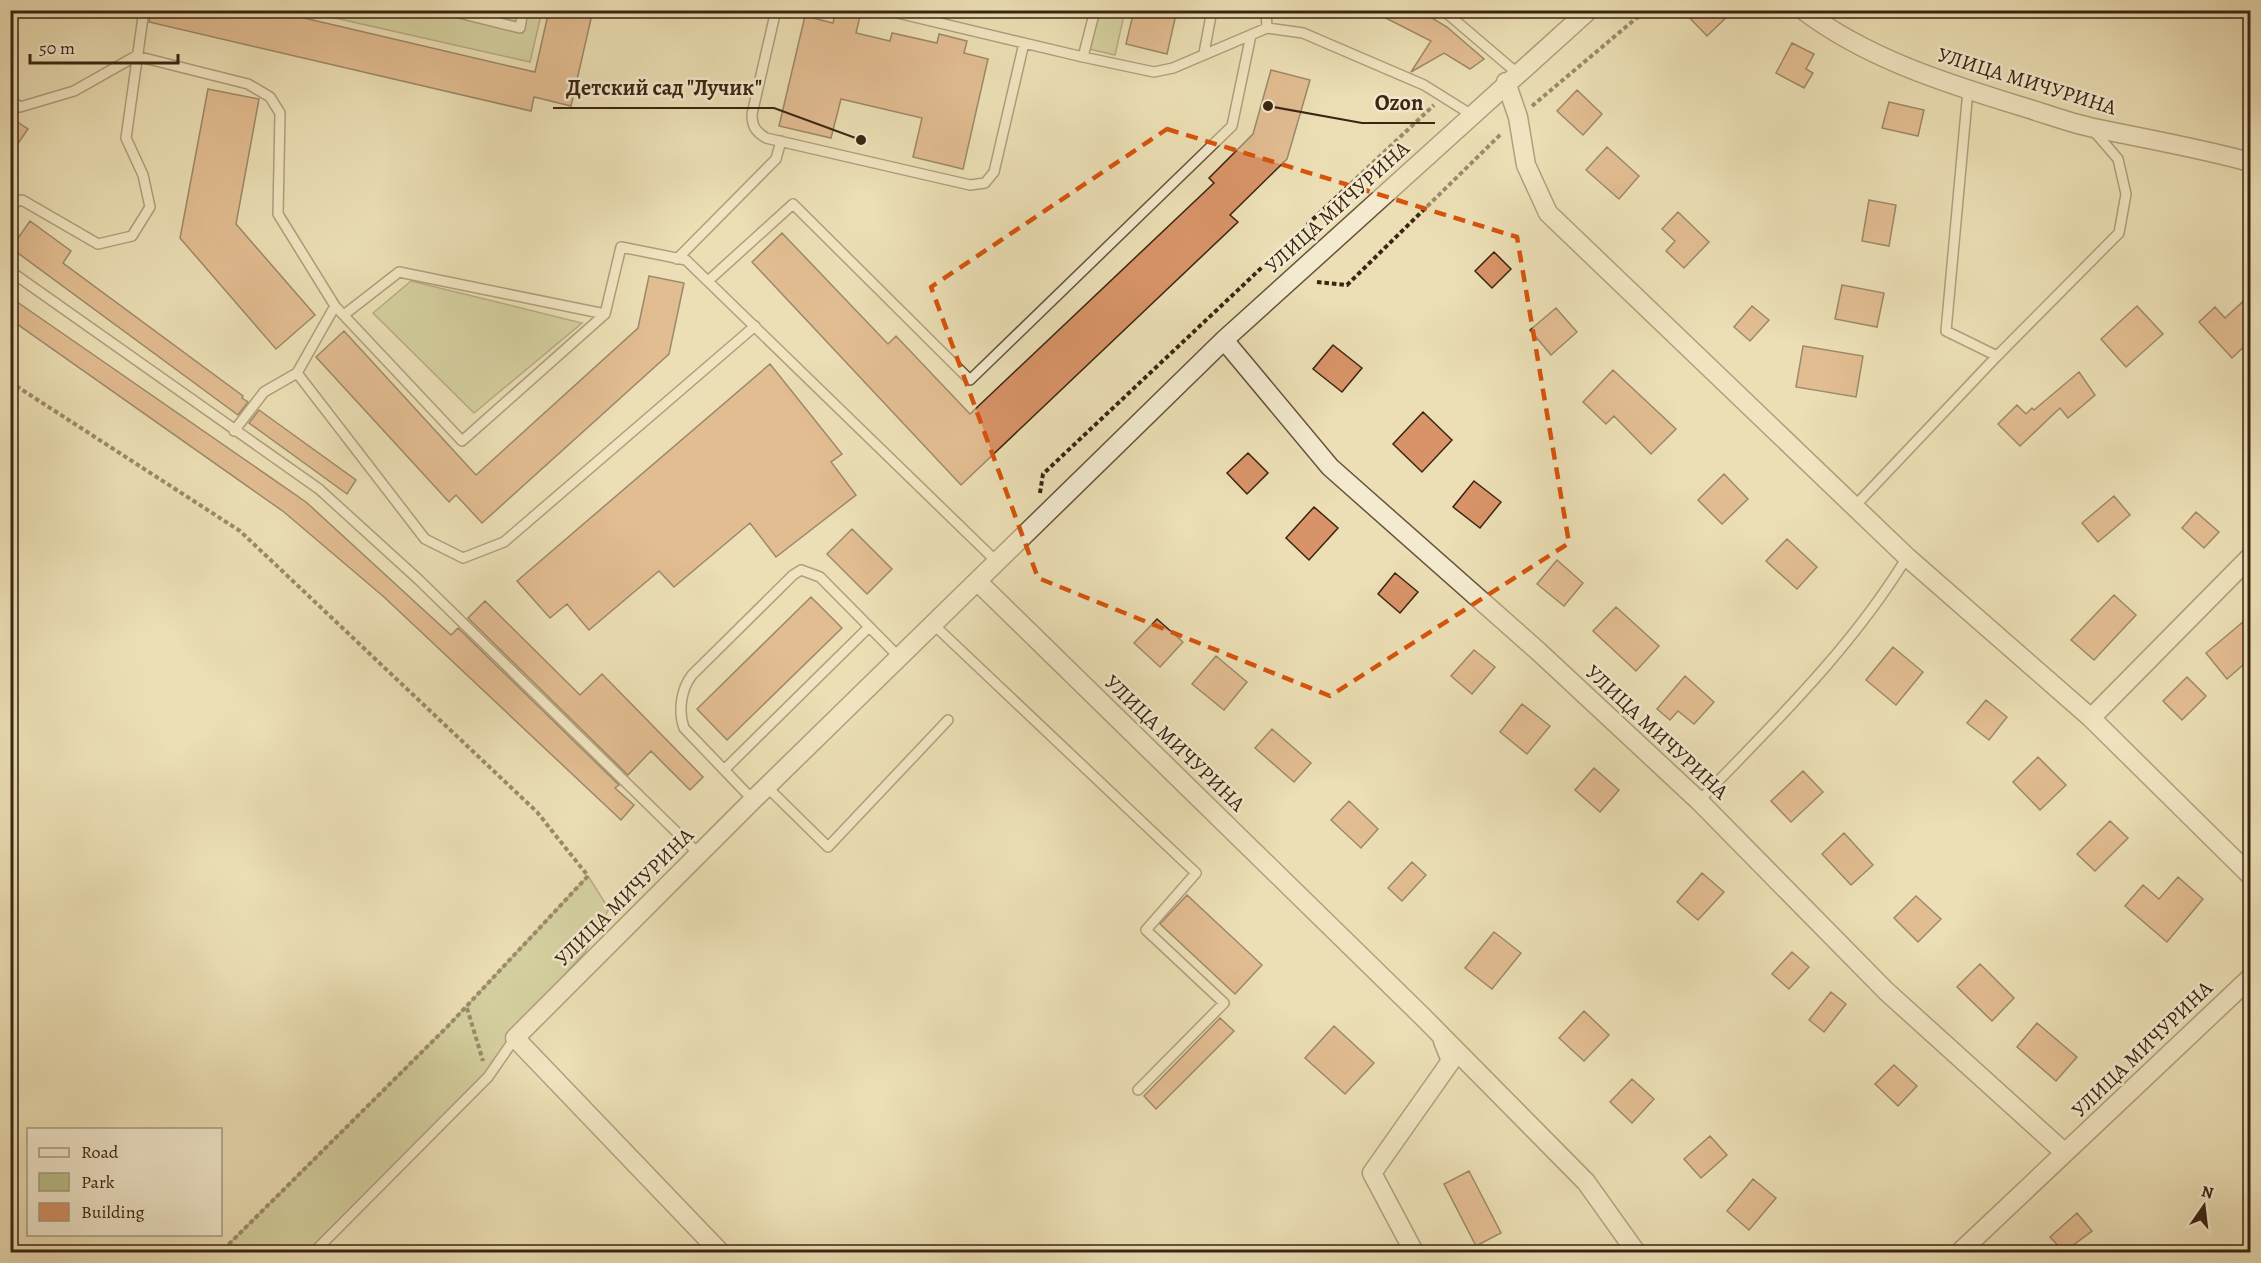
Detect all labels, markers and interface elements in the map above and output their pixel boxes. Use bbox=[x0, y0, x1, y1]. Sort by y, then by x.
scale bar bbox=[30, 27, 178, 65]
text: 50 m bbox=[39, 36, 75, 60]
street label: УЛИЦА МИЧУРИНА bbox=[1934, 40, 2121, 122]
callout: Детский сад "Лучик" bbox=[553, 68, 774, 108]
text: Детский сад "Лучик" bbox=[566, 73, 762, 103]
callout: Ozon bbox=[1362, 83, 1435, 123]
text: Ozon bbox=[1375, 88, 1423, 118]
street label: УЛИЦА МИЧУРИНА bbox=[1259, 134, 1416, 280]
street label: УЛИЦА МИЧУРИНА bbox=[1580, 658, 1735, 806]
street label: УЛИЦА МИЧУРИНА bbox=[1098, 668, 1252, 818]
street label: УЛИЦА МИЧУРИНА bbox=[548, 821, 700, 973]
street label: УЛИЦА МИЧУРИНА bbox=[2065, 974, 2219, 1124]
legend bbox=[27, 1128, 222, 1236]
text: Road bbox=[81, 1140, 119, 1164]
text: Park bbox=[81, 1170, 115, 1194]
north arrow bbox=[2174, 1176, 2234, 1236]
text: N bbox=[2199, 1180, 2216, 1205]
text: Building bbox=[81, 1200, 145, 1224]

